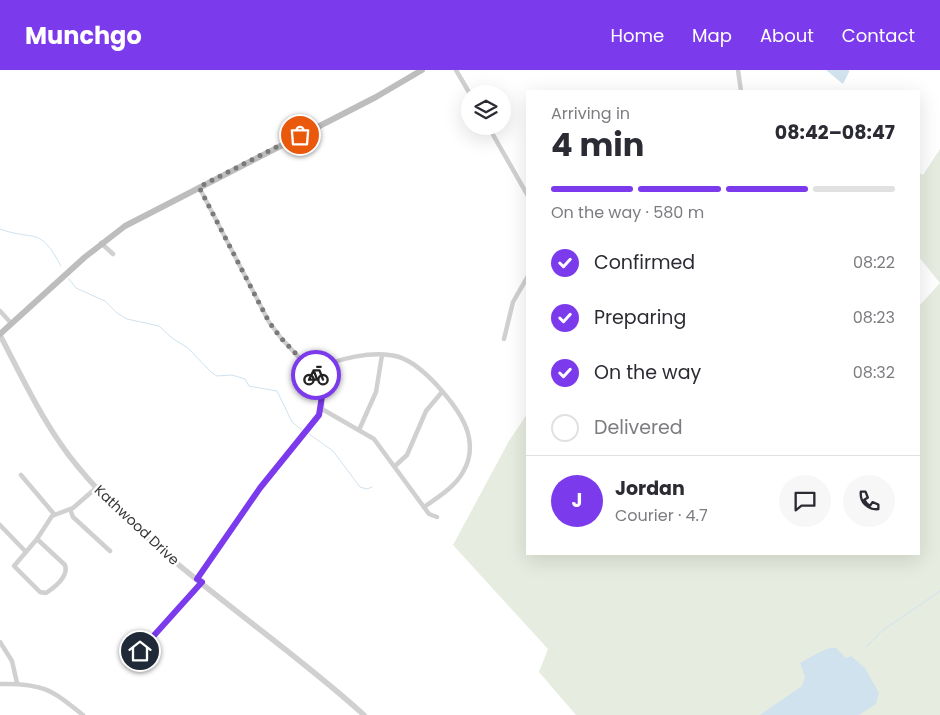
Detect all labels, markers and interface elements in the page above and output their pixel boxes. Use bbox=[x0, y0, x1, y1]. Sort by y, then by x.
text: Munchgo bbox=[25, 19, 142, 52]
text: Home bbox=[610, 23, 664, 48]
text: Map bbox=[692, 23, 732, 48]
text: About bbox=[760, 23, 814, 48]
text: Contact bbox=[842, 23, 915, 48]
map controls bbox=[461, 85, 511, 135]
button: layers bbox=[461, 85, 511, 135]
text: Arriving in bbox=[551, 102, 630, 125]
pin bbox=[279, 114, 321, 156]
text: 08:42–08:47 bbox=[775, 119, 895, 146]
icon: bag bbox=[286, 121, 314, 149]
text: 4 min bbox=[551, 122, 644, 167]
text: On the way · 580 m bbox=[551, 201, 704, 224]
icon: check bbox=[551, 249, 579, 277]
text: Confirmed bbox=[594, 249, 695, 276]
text: 08:22 bbox=[853, 251, 895, 274]
icon: check bbox=[551, 304, 579, 332]
text: Preparing bbox=[594, 304, 686, 331]
text: 08:23 bbox=[853, 306, 895, 329]
courier bbox=[291, 350, 341, 400]
icon: check bbox=[551, 359, 579, 387]
text: On the way bbox=[594, 359, 701, 386]
icon: bike bbox=[302, 361, 330, 389]
text: 08:32 bbox=[853, 361, 895, 384]
text: Delivered bbox=[594, 414, 683, 441]
text: Jordan bbox=[615, 475, 685, 502]
button: chat bbox=[779, 475, 831, 527]
button: phone bbox=[843, 475, 895, 527]
street label: Kathwood Drive bbox=[90, 480, 184, 570]
text: J bbox=[572, 487, 582, 514]
text: Courier · 4.7 bbox=[615, 504, 708, 527]
pin bbox=[119, 630, 161, 672]
icon: home bbox=[126, 637, 154, 665]

